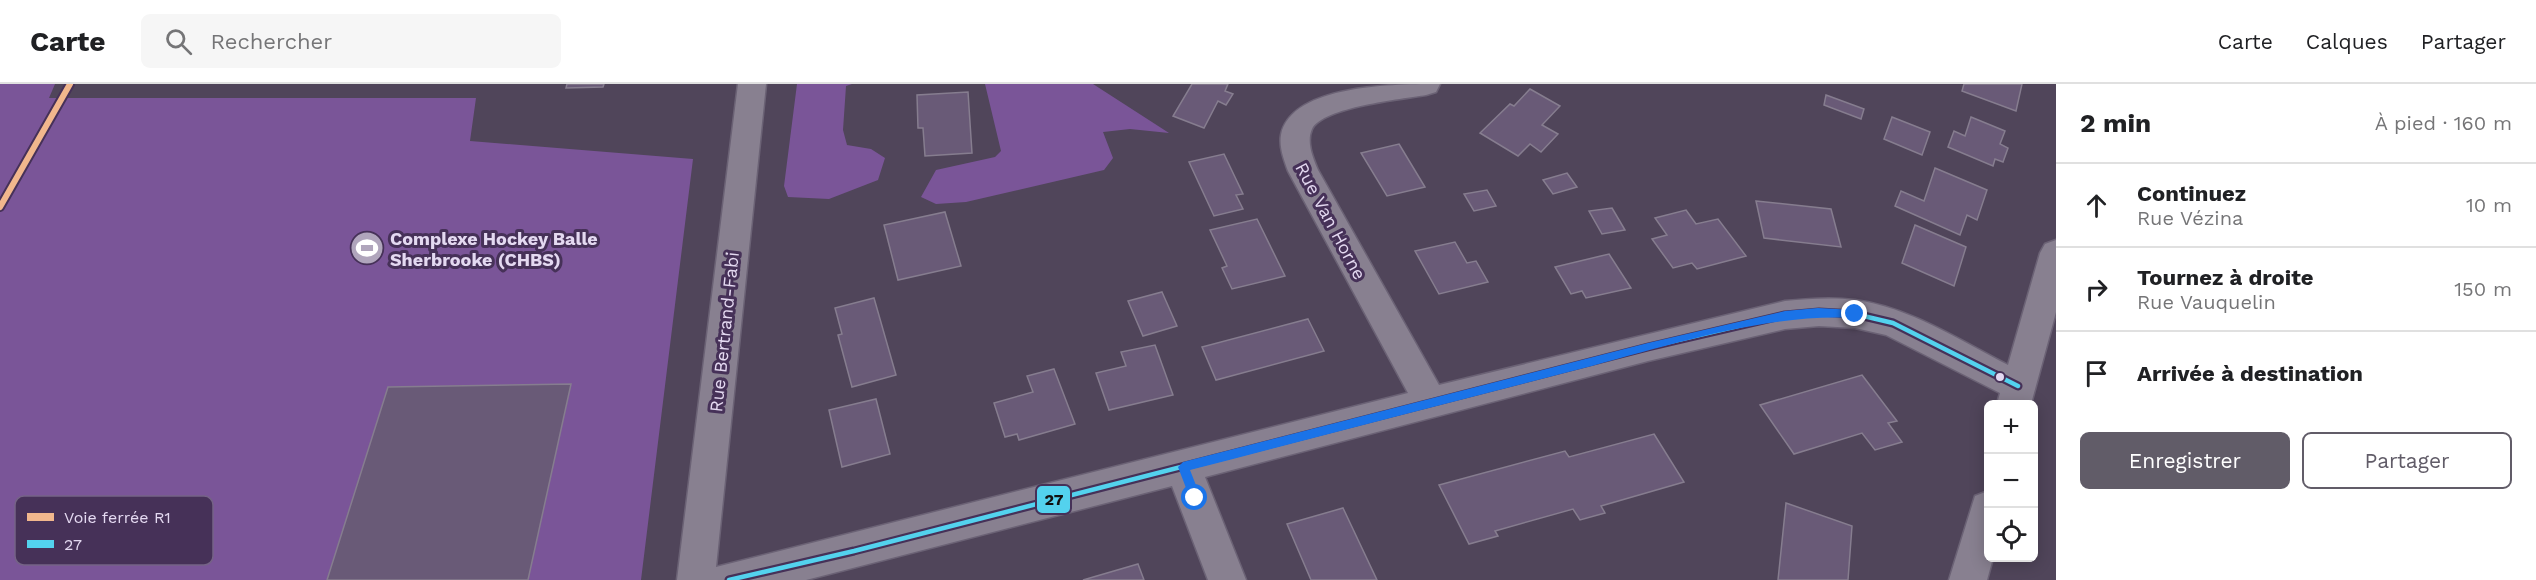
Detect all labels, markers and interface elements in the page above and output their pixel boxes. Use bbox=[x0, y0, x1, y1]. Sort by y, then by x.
search box bbox=[141, 14, 561, 68]
text: Carte bbox=[30, 25, 105, 58]
icon: search bbox=[162, 25, 195, 58]
text: Rechercher bbox=[210, 29, 332, 54]
text: Carte bbox=[2218, 29, 2273, 54]
text: Calques bbox=[2306, 29, 2388, 54]
text: Partager bbox=[2421, 29, 2506, 54]
text: 2 min bbox=[2080, 108, 2151, 138]
text: À pied · 160 m bbox=[2375, 111, 2512, 135]
street label: Rue Van Horne bbox=[1291, 159, 1371, 283]
text: Continuez bbox=[2137, 181, 2246, 206]
icon: ahead bbox=[2080, 189, 2113, 222]
text: 10 m bbox=[2466, 193, 2512, 217]
text: Rue Vézina bbox=[2137, 206, 2243, 230]
place label: Complexe Hockey Balle Sherbrooke (CHBS) bbox=[390, 228, 598, 270]
sports icon: Complexe Hockey Balle Sherbrooke (CHBS) bbox=[349, 230, 385, 266]
street label: Rue Bertrand-Fabi bbox=[705, 251, 743, 413]
text: Tournez à droite bbox=[2137, 265, 2314, 290]
icon: right bbox=[2080, 273, 2113, 306]
text: 150 m bbox=[2454, 277, 2512, 301]
text: Rue Vauquelin bbox=[2137, 290, 2276, 314]
route end bbox=[1841, 300, 1867, 326]
icon: arrive bbox=[2080, 357, 2113, 390]
text: Arrivée à destination bbox=[2137, 361, 2363, 386]
unlabelled marker bbox=[1994, 371, 2006, 383]
map controls bbox=[1984, 400, 2038, 562]
button: + bbox=[1984, 400, 2038, 454]
button: Enregistrer bbox=[2080, 432, 2290, 489]
button: Partager bbox=[2302, 432, 2512, 489]
button: − bbox=[1984, 454, 2038, 508]
route start bbox=[1181, 484, 1207, 510]
line badge: 27 bbox=[1036, 485, 1071, 514]
text: 27 bbox=[1045, 490, 1064, 509]
legend bbox=[15, 496, 213, 565]
text: Voie ferrée R1 bbox=[64, 508, 171, 527]
button: locate bbox=[1984, 508, 2038, 562]
text: 27 bbox=[64, 535, 82, 554]

